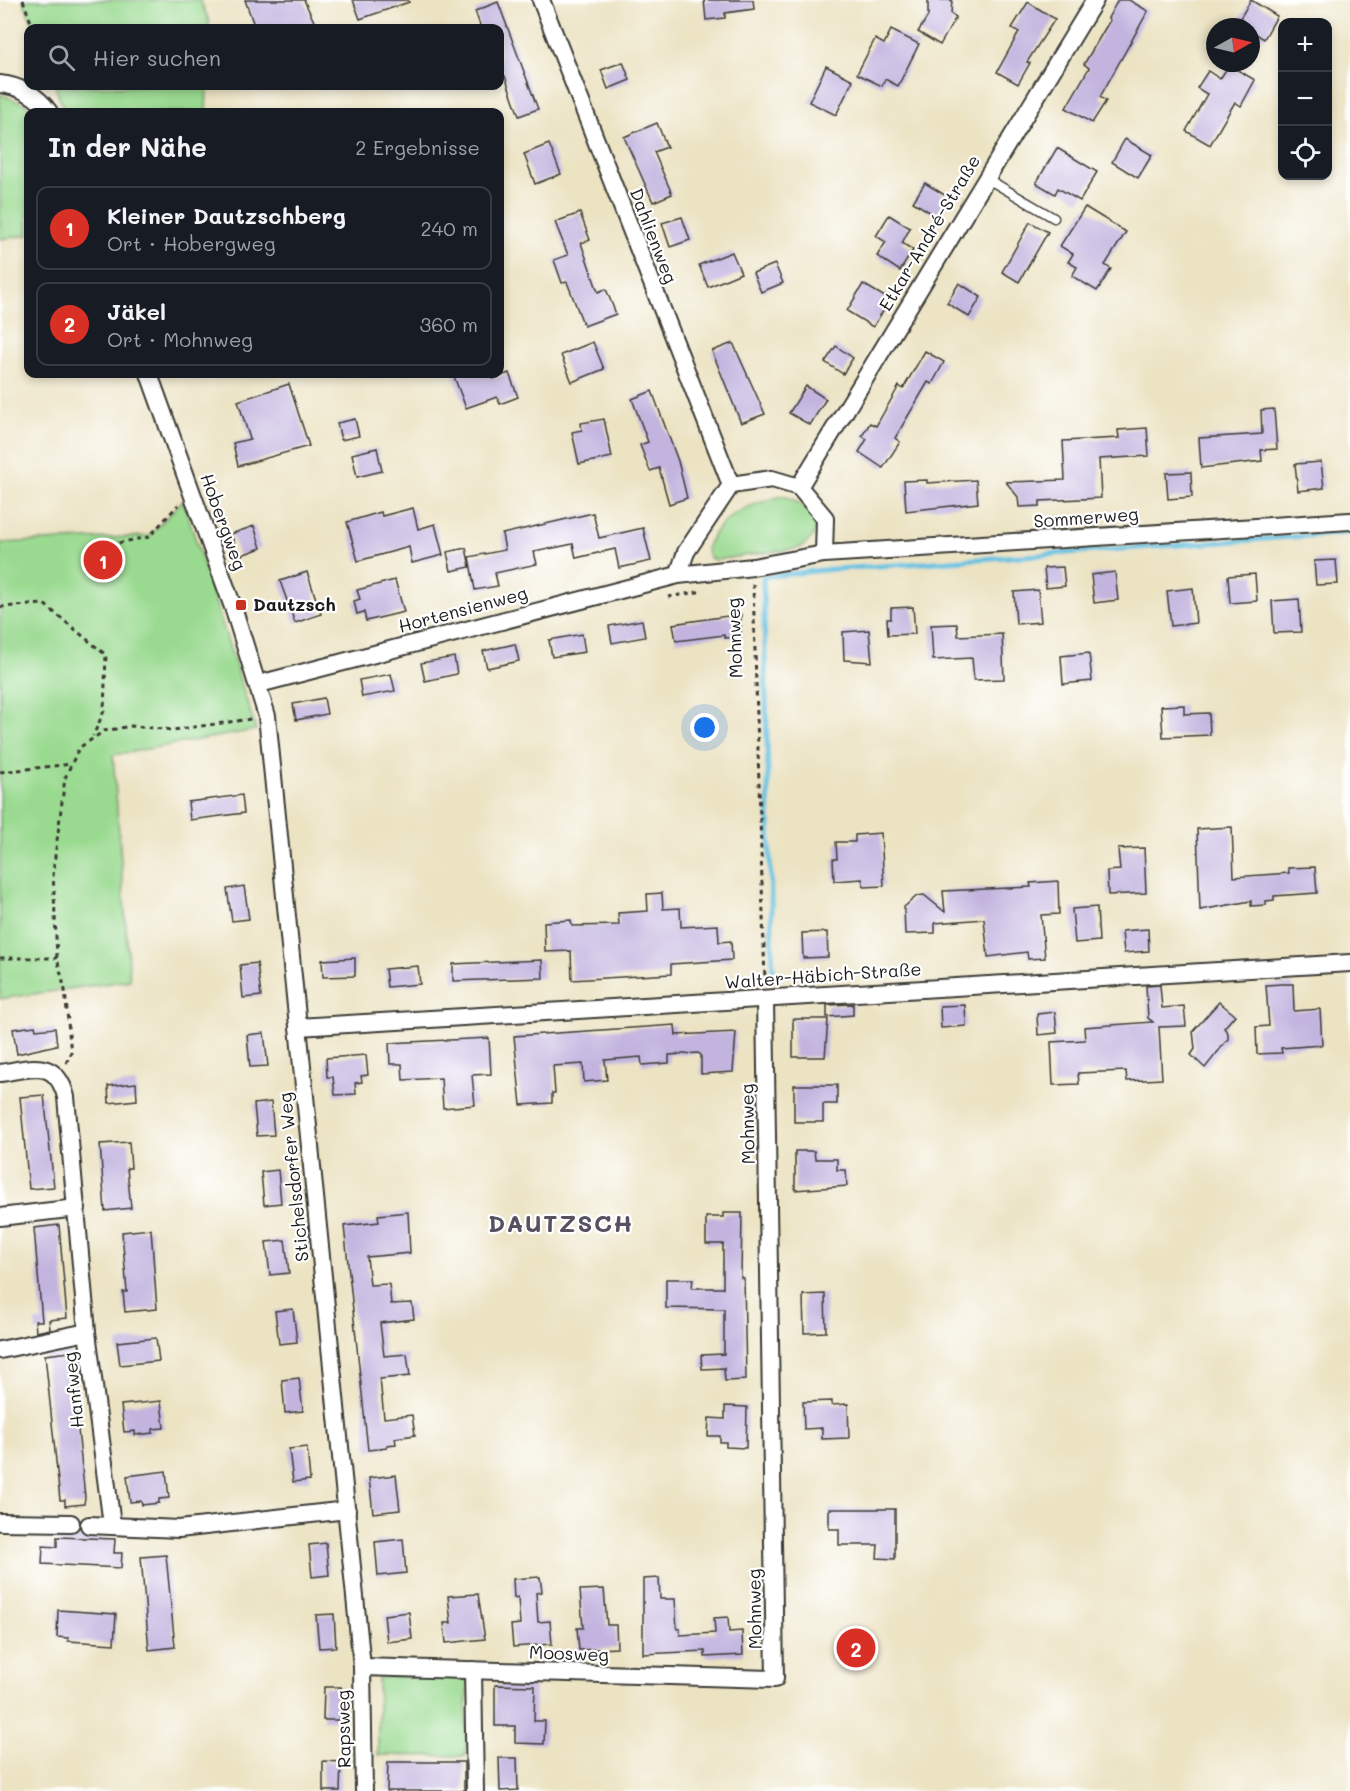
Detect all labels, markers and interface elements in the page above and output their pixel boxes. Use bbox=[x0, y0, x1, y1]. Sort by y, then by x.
north arrow bbox=[1206, 18, 1260, 72]
map controls bbox=[1278, 18, 1332, 180]
button: + bbox=[1278, 18, 1332, 72]
search box bbox=[24, 24, 504, 90]
icon: search bbox=[45, 41, 78, 74]
text: Hier suchen bbox=[93, 43, 221, 72]
button: − bbox=[1278, 72, 1332, 126]
button: locate bbox=[1278, 126, 1332, 180]
text: In der Nähe bbox=[48, 130, 207, 164]
text: 2 Ergebnisse bbox=[355, 134, 480, 160]
street label: Etkar-André-Straße bbox=[873, 150, 985, 315]
street label: Dahlienweg bbox=[625, 184, 683, 287]
text: Kleiner Dautzschberg bbox=[107, 201, 346, 230]
text: 1 bbox=[65, 215, 74, 241]
text: 240 m bbox=[420, 215, 478, 241]
text: Ort · Hobergweg bbox=[107, 230, 276, 256]
text: Jäkel bbox=[107, 297, 166, 326]
text: 2 bbox=[64, 311, 75, 337]
text: 360 m bbox=[420, 311, 478, 337]
text: Ort · Mohnweg bbox=[107, 326, 253, 352]
street label: Hobergweg bbox=[195, 470, 253, 573]
street label: Sommerweg bbox=[1033, 501, 1139, 533]
pin: 1 bbox=[84, 538, 122, 582]
street label: Hortensienweg bbox=[396, 580, 530, 638]
place label: Dautzsch bbox=[253, 592, 336, 616]
street label: Mohnweg bbox=[721, 597, 747, 679]
marker: Dautzsch bbox=[234, 598, 248, 612]
your location bbox=[690, 713, 719, 742]
street label: Walter-Häbich-Straße bbox=[724, 956, 922, 994]
street label: Mohnweg bbox=[734, 1083, 760, 1165]
street label: Stichelsdorfer Weg bbox=[272, 1091, 314, 1263]
district label: DAUTZSCH bbox=[488, 1207, 634, 1238]
street label: Hanfweg bbox=[57, 1351, 89, 1429]
street label: Mohnweg bbox=[741, 1568, 767, 1650]
pin: 2 bbox=[836, 1626, 876, 1670]
street label: Moosweg bbox=[529, 1640, 609, 1666]
street label: Rapsweg bbox=[330, 1690, 356, 1768]

